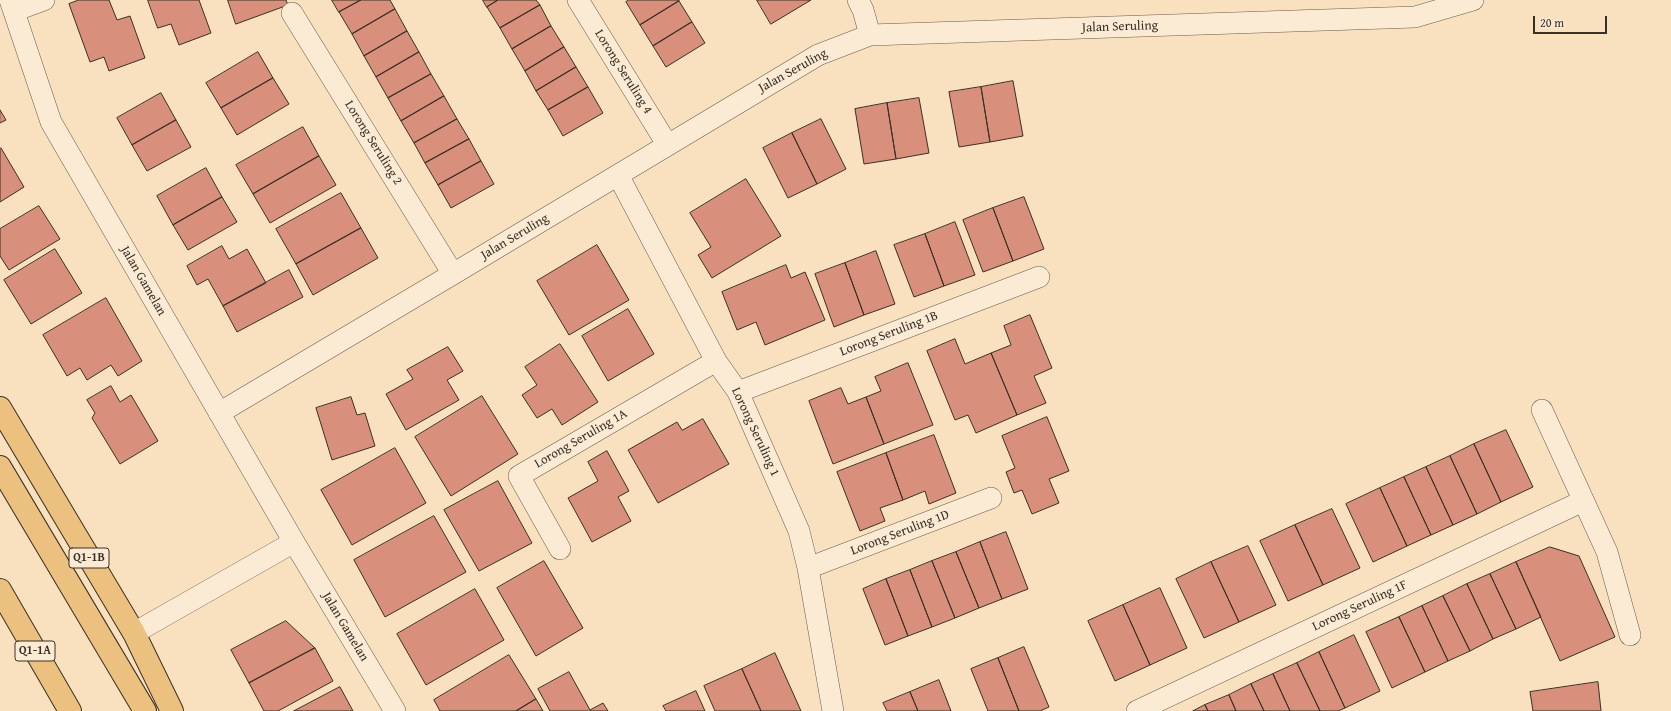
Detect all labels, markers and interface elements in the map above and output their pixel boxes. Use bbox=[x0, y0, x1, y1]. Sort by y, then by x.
scale bar bbox=[1535, 8, 1609, 34]
text: 20 m bbox=[1540, 14, 1564, 31]
street label: Jalan Seruling bbox=[1082, 18, 1158, 36]
street label: Lorong Seruling 4 bbox=[591, 27, 655, 117]
street label: Jalan Seruling bbox=[756, 46, 830, 96]
street label: Lorong Seruling 2 bbox=[341, 98, 405, 188]
street label: Jalan Seruling bbox=[478, 211, 552, 263]
street label: Jalan Gamelan bbox=[117, 243, 169, 319]
street label: Lorong Seruling 1B bbox=[838, 308, 940, 360]
street label: Lorong Seruling 1 bbox=[728, 385, 782, 479]
street label: Lorong Seruling 1A bbox=[532, 406, 630, 472]
street label: Lorong Seruling 1D bbox=[849, 507, 951, 559]
road number: Q1-1B bbox=[69, 548, 109, 568]
street label: Lorong Seruling 1F bbox=[1310, 577, 1410, 635]
street label: Jalan Gamelan bbox=[318, 590, 372, 664]
road number: Q1-1A bbox=[15, 641, 55, 661]

